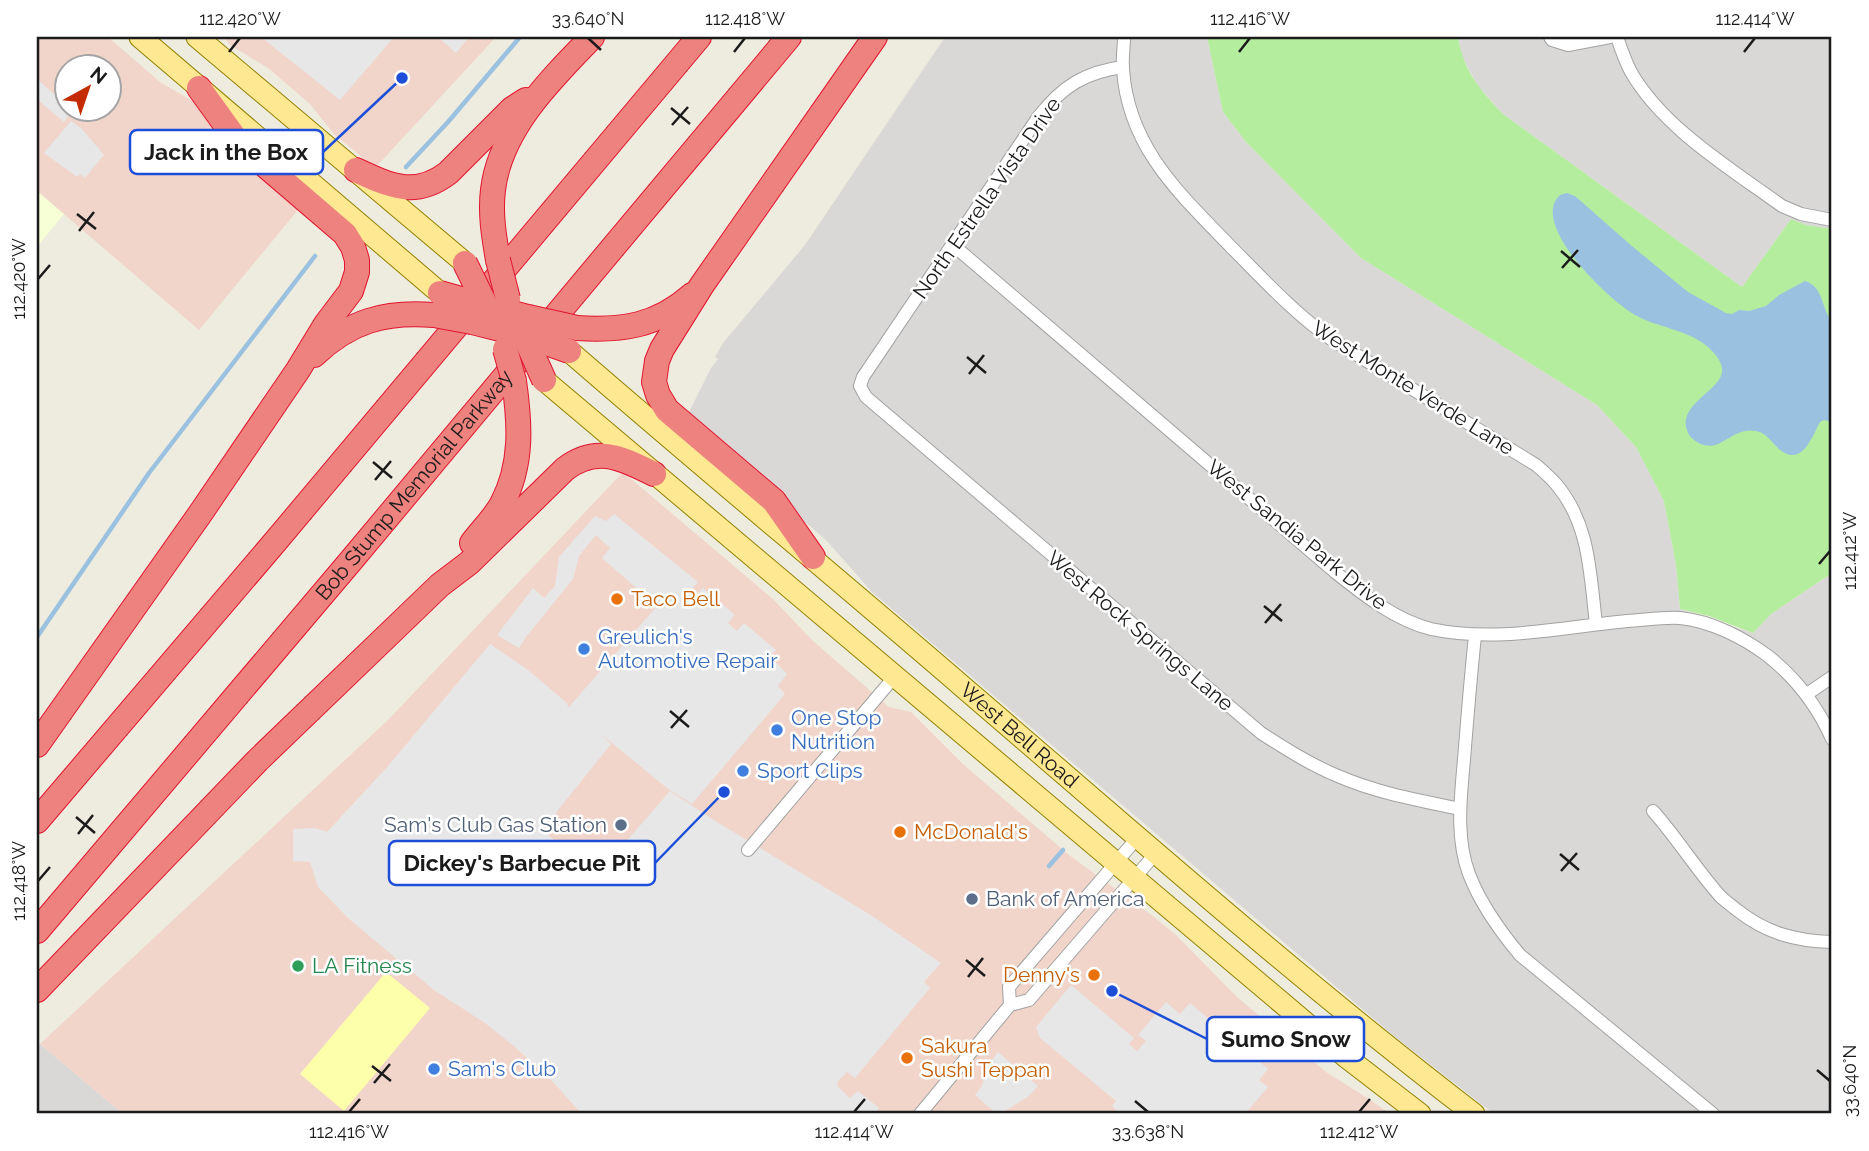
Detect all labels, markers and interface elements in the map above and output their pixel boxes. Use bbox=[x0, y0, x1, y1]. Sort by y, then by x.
text: 112.420°W bbox=[199, 8, 281, 29]
text: 33.640°N bbox=[552, 8, 624, 29]
text: 112.418°W bbox=[705, 8, 785, 29]
text: 112.416°W bbox=[1210, 8, 1290, 29]
text: 112.414°W bbox=[1716, 8, 1795, 29]
north arrow bbox=[52, 52, 122, 122]
text: N bbox=[86, 62, 112, 88]
street label: North Estrella Vista Drive bbox=[907, 92, 1066, 303]
callout: Jack in the Box bbox=[130, 130, 323, 174]
text: Jack in the Box bbox=[144, 138, 309, 165]
text: 112.420°W bbox=[8, 238, 29, 320]
street label: West Monte Verde Lane bbox=[1308, 315, 1519, 460]
street label: Bob Stump Memorial Parkway bbox=[310, 364, 517, 605]
street label: West Sandia Park Drive bbox=[1202, 454, 1392, 615]
text: 112.412°W bbox=[1839, 512, 1860, 590]
street label: West Rock Springs Lane bbox=[1042, 545, 1239, 716]
place label: Taco Bell bbox=[631, 586, 720, 611]
marker: Taco Bell bbox=[609, 591, 625, 607]
place label: Greulich's Automotive Repair bbox=[598, 624, 778, 673]
marker: Greulich's Automotive Repair bbox=[576, 641, 592, 657]
street label: West Bell Road bbox=[955, 677, 1084, 793]
place label: One Stop Nutrition bbox=[791, 705, 882, 754]
marker: One Stop Nutrition bbox=[769, 722, 785, 738]
place label: Sport Clips bbox=[757, 758, 863, 783]
marker: Sport Clips bbox=[735, 763, 751, 779]
place label: Sam's Club Gas Station bbox=[384, 812, 607, 837]
marker: Sam's Club Gas Station bbox=[613, 817, 629, 833]
place label: McDonald's bbox=[914, 819, 1028, 844]
marker: McDonald's bbox=[892, 824, 908, 840]
text: 112.418°W bbox=[8, 841, 29, 921]
callout: Dickey's Barbecue Pit bbox=[389, 841, 655, 885]
text: Dickey's Barbecue Pit bbox=[403, 849, 641, 876]
place label: Bank of America bbox=[986, 886, 1144, 911]
marker: Bank of America bbox=[964, 891, 980, 907]
place label: LA Fitness bbox=[312, 953, 412, 978]
marker: LA Fitness bbox=[290, 958, 306, 974]
place label: Denny's bbox=[1003, 962, 1080, 987]
marker: Denny's bbox=[1086, 967, 1102, 983]
callout: Sumo Snow bbox=[1207, 1017, 1364, 1061]
text: Sumo Snow bbox=[1221, 1025, 1352, 1052]
place label: Sakura Sushi Teppan bbox=[921, 1033, 1050, 1082]
text: 33.640°N bbox=[1839, 1045, 1860, 1117]
marker: Sakura Sushi Teppan bbox=[899, 1050, 915, 1066]
place label: Sam's Club bbox=[448, 1056, 556, 1081]
marker: Sam's Club bbox=[426, 1061, 442, 1077]
text: 112.416°W bbox=[309, 1121, 389, 1142]
text: 112.414°W bbox=[815, 1121, 894, 1142]
text: 33.638°N bbox=[1112, 1121, 1184, 1142]
text: 112.412°W bbox=[1320, 1121, 1398, 1142]

